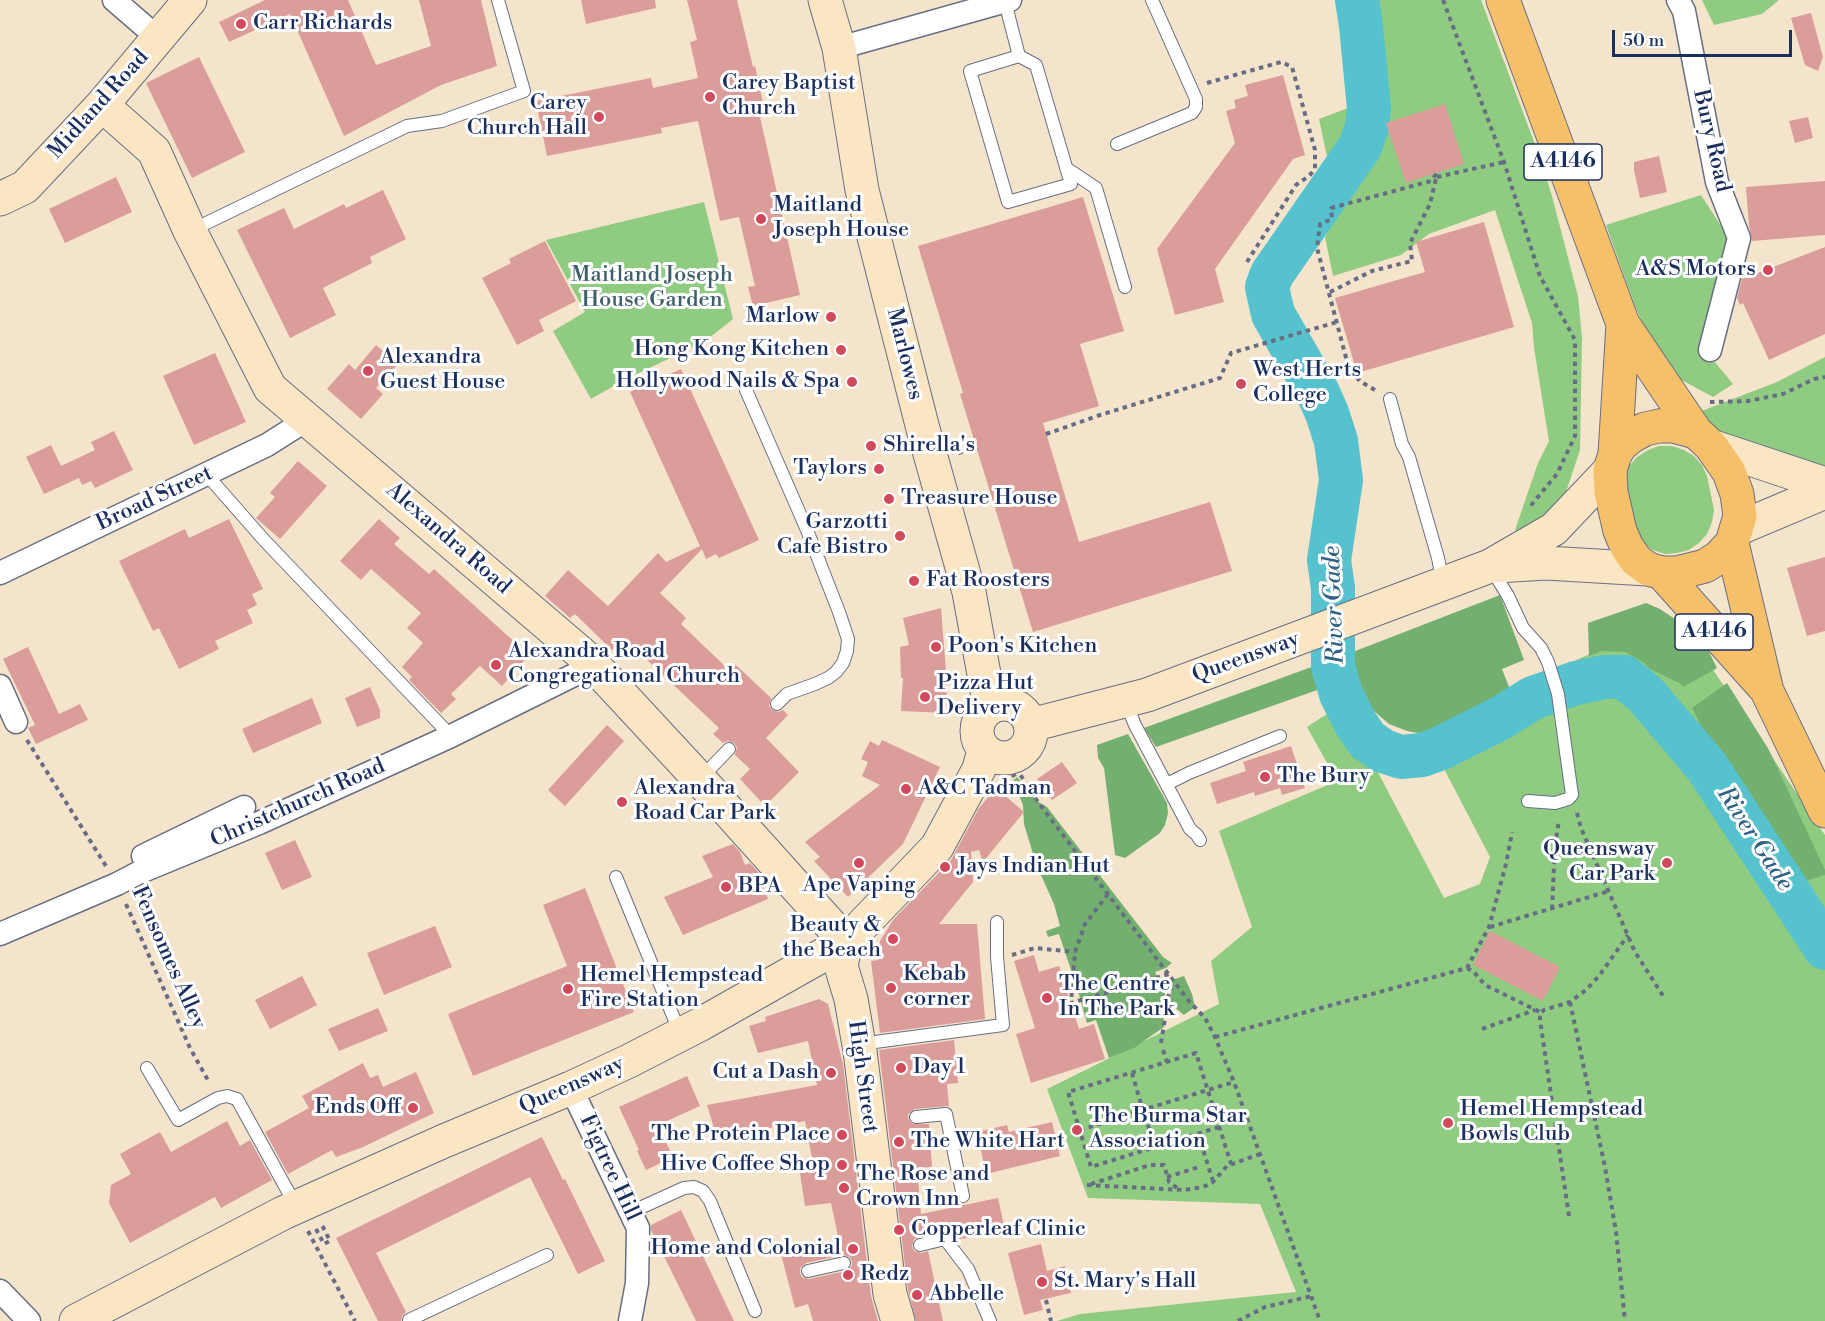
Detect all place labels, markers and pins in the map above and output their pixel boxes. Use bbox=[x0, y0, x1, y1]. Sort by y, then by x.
place label: Carr Richards bbox=[253, 11, 392, 37]
marker: Carr Richards bbox=[234, 17, 248, 31]
place label: Carey Baptist Church bbox=[722, 71, 856, 122]
marker: Carey Baptist Church bbox=[703, 90, 717, 104]
place label: Carey Church Hall bbox=[467, 91, 587, 142]
marker: Carey Church Hall bbox=[592, 110, 606, 124]
place label: Maitland Joseph House bbox=[773, 193, 909, 244]
marker: Maitland Joseph House bbox=[754, 212, 768, 226]
place label: A&S Motors bbox=[1635, 257, 1756, 283]
marker: A&S Motors bbox=[1761, 263, 1775, 277]
place label: Marlow bbox=[746, 304, 819, 330]
marker: Marlow bbox=[824, 310, 838, 324]
place label: Hong Kong Kitchen bbox=[634, 337, 829, 363]
marker: Hong Kong Kitchen bbox=[834, 343, 848, 357]
place label: Alexandra Guest House bbox=[380, 345, 505, 396]
place label: West Herts College bbox=[1253, 358, 1361, 410]
marker: Alexandra Guest House bbox=[361, 364, 375, 378]
place label: Hollywood Nails & Spa bbox=[616, 369, 840, 395]
marker: Hollywood Nails & Spa bbox=[845, 375, 859, 389]
marker: West Herts College bbox=[1234, 377, 1248, 391]
place label: Shirella's bbox=[883, 433, 975, 459]
marker: Shirella's bbox=[864, 439, 878, 453]
place label: Taylors bbox=[793, 456, 867, 482]
marker: Taylors bbox=[872, 462, 886, 476]
place label: Treasure House bbox=[901, 486, 1058, 512]
marker: Treasure House bbox=[882, 492, 896, 506]
place label: Garzotti Cafe Bistro bbox=[777, 510, 888, 562]
marker: Garzotti Cafe Bistro bbox=[893, 529, 907, 543]
place label: Fat Roosters bbox=[926, 568, 1050, 594]
marker: Fat Roosters bbox=[907, 574, 921, 588]
place label: Poon's Kitchen bbox=[948, 634, 1097, 660]
place label: Alexandra Road Congregational Church bbox=[508, 639, 740, 690]
marker: Poon's Kitchen bbox=[929, 640, 943, 654]
marker: Alexandra Road Congregational Church bbox=[489, 658, 503, 672]
place label: Pizza Hut Delivery bbox=[937, 671, 1034, 722]
marker: Pizza Hut Delivery bbox=[918, 690, 932, 704]
place label: The Bury bbox=[1277, 764, 1370, 790]
marker: The Bury bbox=[1258, 770, 1272, 784]
place label: Alexandra Road Car Park bbox=[634, 776, 776, 828]
place label: A&C Tadman bbox=[918, 776, 1052, 802]
marker: A&C Tadman bbox=[899, 782, 913, 796]
marker: Alexandra Road Car Park bbox=[615, 795, 629, 809]
place label: Queensway Car Park bbox=[1543, 837, 1655, 888]
place label: Jays Indian Hut bbox=[957, 854, 1110, 880]
marker: Ape Vaping bbox=[852, 856, 866, 870]
marker: Queensway Car Park bbox=[1660, 856, 1674, 870]
marker: Jays Indian Hut bbox=[938, 860, 952, 874]
place label: Ape Vaping bbox=[803, 873, 915, 899]
place label: BPA bbox=[738, 874, 782, 900]
marker: BPA bbox=[719, 880, 733, 894]
place label: Beauty & the Beach bbox=[782, 913, 881, 964]
marker: Beauty & the Beach bbox=[886, 932, 900, 946]
place label: Kebab corner bbox=[903, 962, 970, 1014]
place label: Hemel Hempstead Fire Station bbox=[580, 963, 763, 1014]
place label: The Centre In The Park bbox=[1059, 972, 1175, 1023]
marker: Kebab corner bbox=[884, 981, 898, 995]
marker: Hemel Hempstead Fire Station bbox=[561, 982, 575, 996]
marker: The Centre In The Park bbox=[1040, 991, 1054, 1005]
place label: Day 1 bbox=[913, 1055, 966, 1081]
place label: Cut a Dash bbox=[712, 1060, 819, 1086]
marker: Day 1 bbox=[894, 1061, 908, 1075]
marker: Cut a Dash bbox=[824, 1066, 838, 1080]
place label: Ends Off bbox=[315, 1095, 401, 1121]
place label: Hemel Hempstead Bowls Club bbox=[1460, 1097, 1643, 1148]
marker: Ends Off bbox=[406, 1101, 420, 1115]
place label: The Burma Star Association bbox=[1089, 1104, 1247, 1156]
marker: Hemel Hempstead Bowls Club bbox=[1441, 1116, 1455, 1130]
place label: The Protein Place bbox=[651, 1122, 830, 1148]
marker: The Burma Star Association bbox=[1070, 1123, 1084, 1137]
marker: The Protein Place bbox=[835, 1128, 849, 1142]
place label: The White Hart bbox=[911, 1129, 1065, 1155]
marker: The White Hart bbox=[892, 1135, 906, 1149]
place label: Hive Coffee Shop bbox=[660, 1152, 830, 1178]
marker: Hive Coffee Shop bbox=[835, 1158, 849, 1172]
place label: The Rose and Crown Inn bbox=[856, 1162, 989, 1214]
marker: The Rose and Crown Inn bbox=[837, 1181, 851, 1195]
place label: Copperleaf Clinic bbox=[911, 1217, 1086, 1243]
marker: Copperleaf Clinic bbox=[892, 1223, 906, 1237]
place label: Home and Colonial bbox=[650, 1236, 841, 1262]
marker: Home and Colonial bbox=[846, 1242, 860, 1256]
place label: Redz bbox=[860, 1262, 909, 1288]
marker: Redz bbox=[841, 1268, 855, 1282]
place label: St. Mary's Hall bbox=[1054, 1269, 1196, 1295]
marker: St. Mary's Hall bbox=[1035, 1275, 1049, 1289]
place label: Abbelle bbox=[929, 1282, 1004, 1308]
marker: Abbelle bbox=[910, 1288, 924, 1302]

